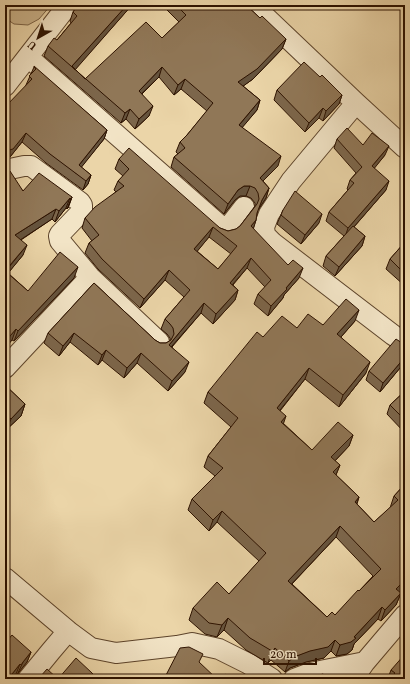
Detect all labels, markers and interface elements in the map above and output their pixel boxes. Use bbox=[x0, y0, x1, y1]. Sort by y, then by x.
north arrow bbox=[18, 18, 58, 58]
text: U bbox=[25, 36, 40, 53]
scale bar bbox=[264, 640, 316, 666]
text: 20 m bbox=[270, 647, 297, 663]

